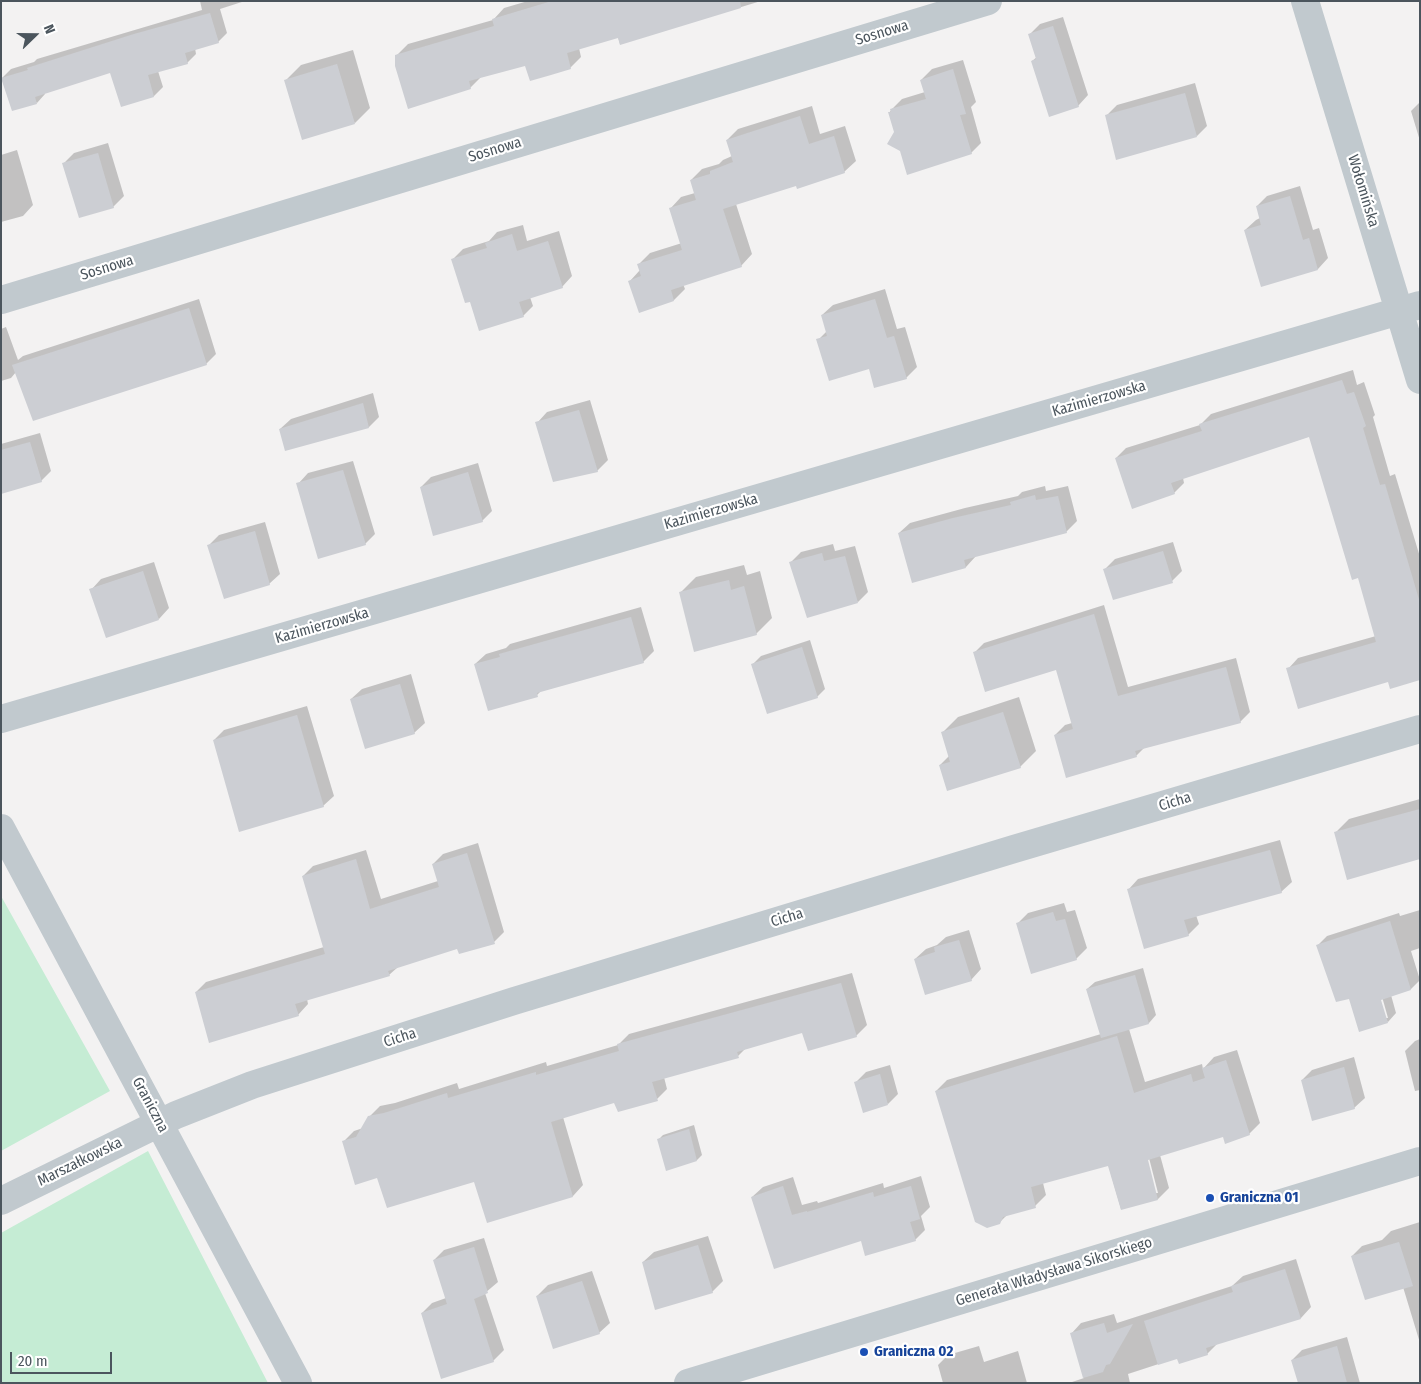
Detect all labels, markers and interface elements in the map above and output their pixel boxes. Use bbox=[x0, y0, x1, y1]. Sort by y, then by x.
north arrow bbox=[10, 10, 60, 60]
street label: Sosnowa bbox=[853, 16, 911, 50]
text: N bbox=[40, 22, 59, 36]
street label: Sosnowa bbox=[466, 133, 524, 167]
street label: Wołomińska bbox=[1343, 153, 1383, 229]
street label: Sosnowa bbox=[78, 251, 136, 285]
street label: Kazimierzowska bbox=[1050, 377, 1148, 421]
street label: Kazimierzowska bbox=[662, 490, 760, 534]
street label: Kazimierzowska bbox=[273, 604, 371, 648]
street label: Cicha bbox=[1157, 789, 1193, 815]
street label: Cicha bbox=[769, 905, 805, 931]
street label: Cicha bbox=[381, 1024, 419, 1052]
street label: Graniczna bbox=[128, 1074, 172, 1136]
street label: Marszałkowska bbox=[35, 1134, 125, 1190]
place label: Graniczna 01 bbox=[1220, 1189, 1299, 1207]
marker: Graniczna 01 bbox=[1204, 1192, 1216, 1204]
street label: Generała Władysława Sikorskiego bbox=[954, 1234, 1154, 1310]
scale bar bbox=[12, 1342, 115, 1374]
place label: Graniczna 02 bbox=[874, 1343, 953, 1361]
marker: Graniczna 02 bbox=[858, 1346, 870, 1358]
text: 20 m bbox=[18, 1352, 48, 1370]

